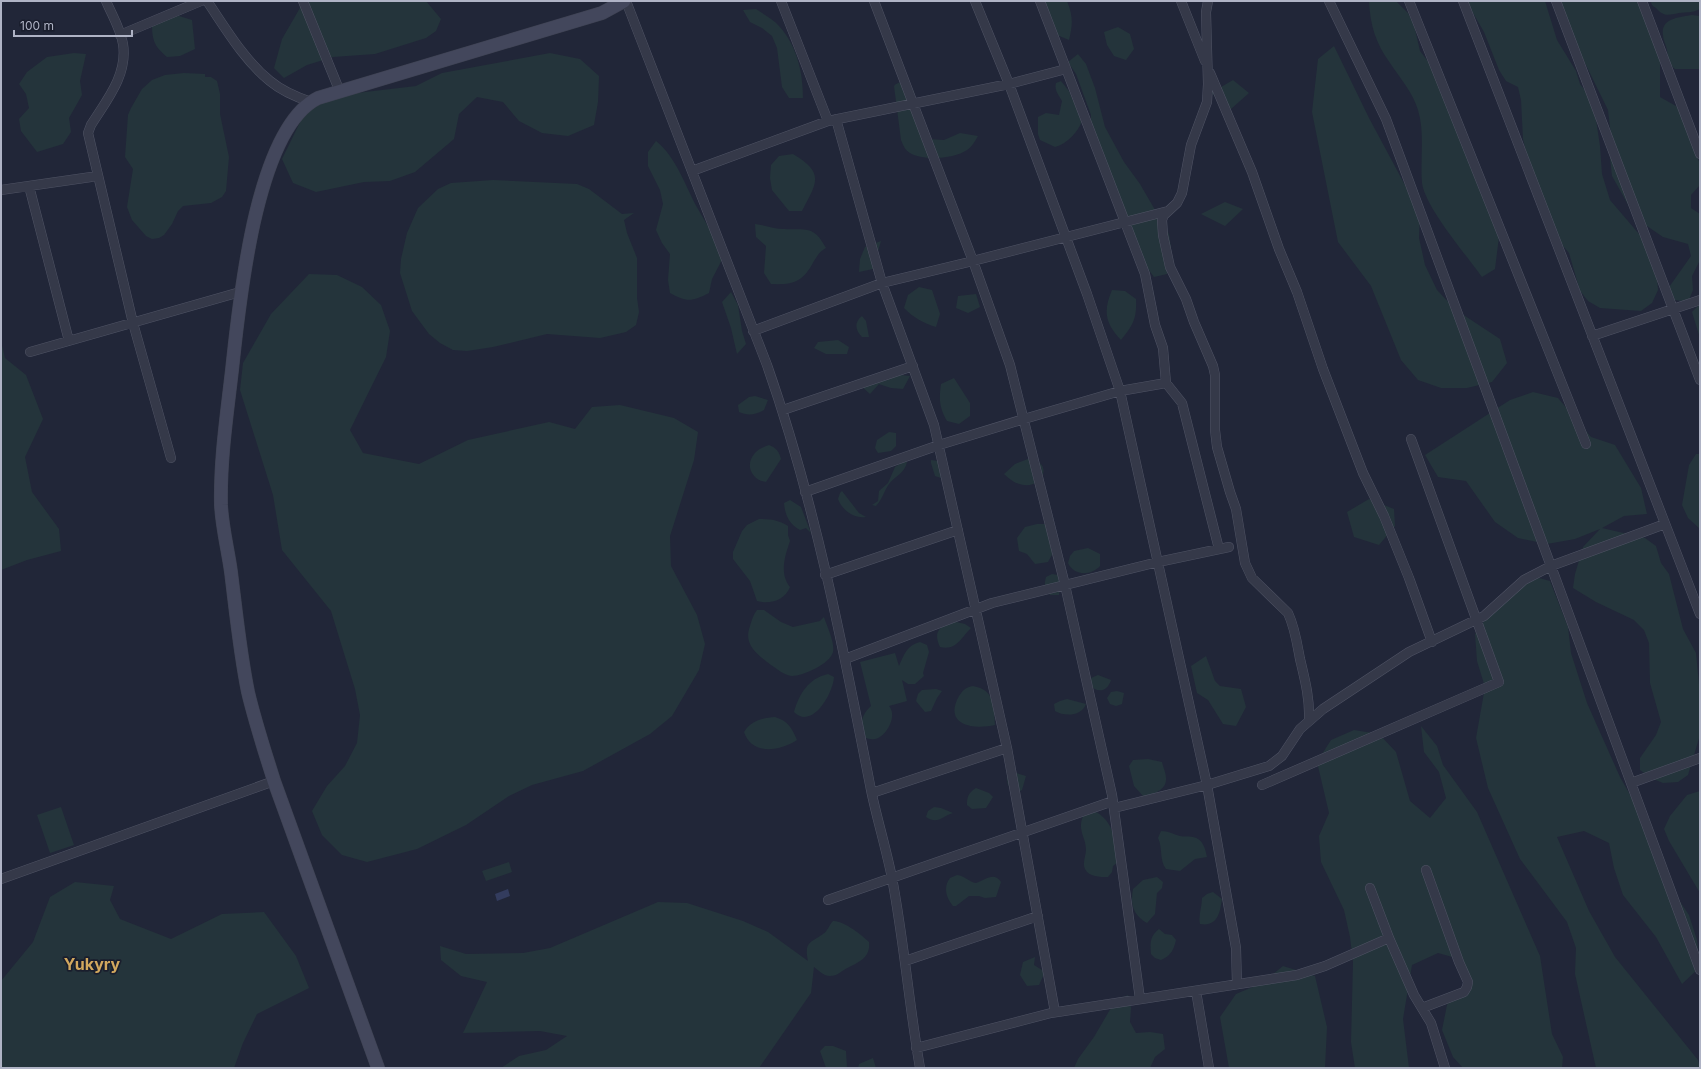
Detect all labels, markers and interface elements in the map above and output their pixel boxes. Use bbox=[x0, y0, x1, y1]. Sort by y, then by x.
scale bar bbox=[14, 12, 132, 38]
text: 100 m bbox=[20, 18, 54, 33]
district label: Yukyry bbox=[64, 954, 121, 974]

